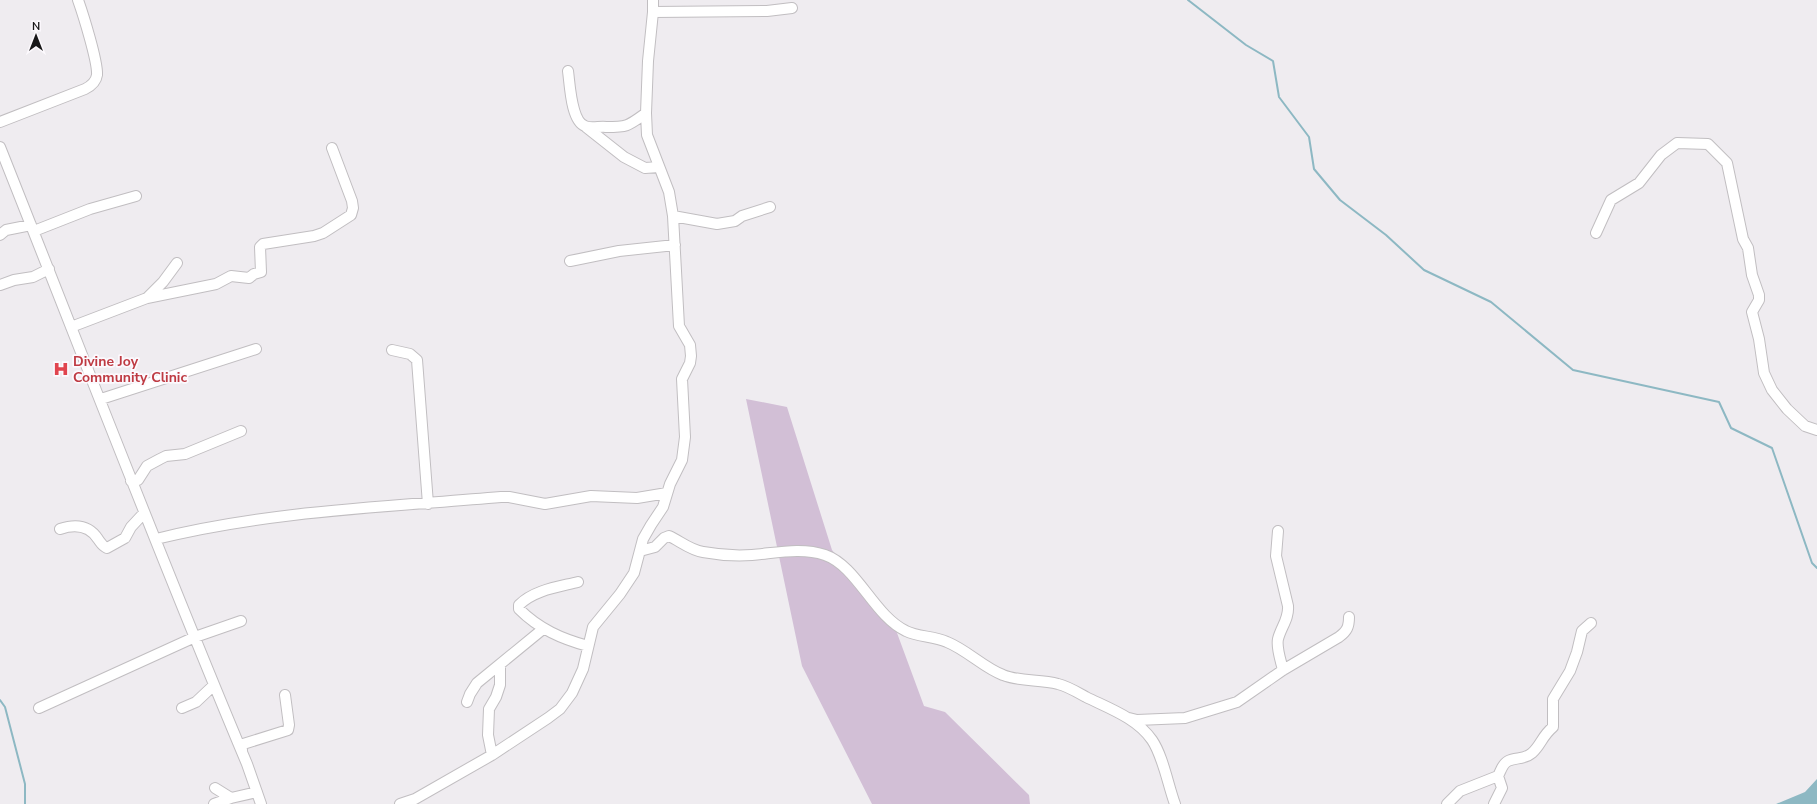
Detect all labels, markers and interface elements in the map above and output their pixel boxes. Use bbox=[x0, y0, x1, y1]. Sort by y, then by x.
north arrow bbox=[16, 16, 56, 56]
text: N bbox=[32, 19, 40, 34]
place label: Divine Joy Community Clinic bbox=[73, 352, 187, 387]
hospital icon: Divine Joy Community Clinic bbox=[52, 360, 70, 378]

